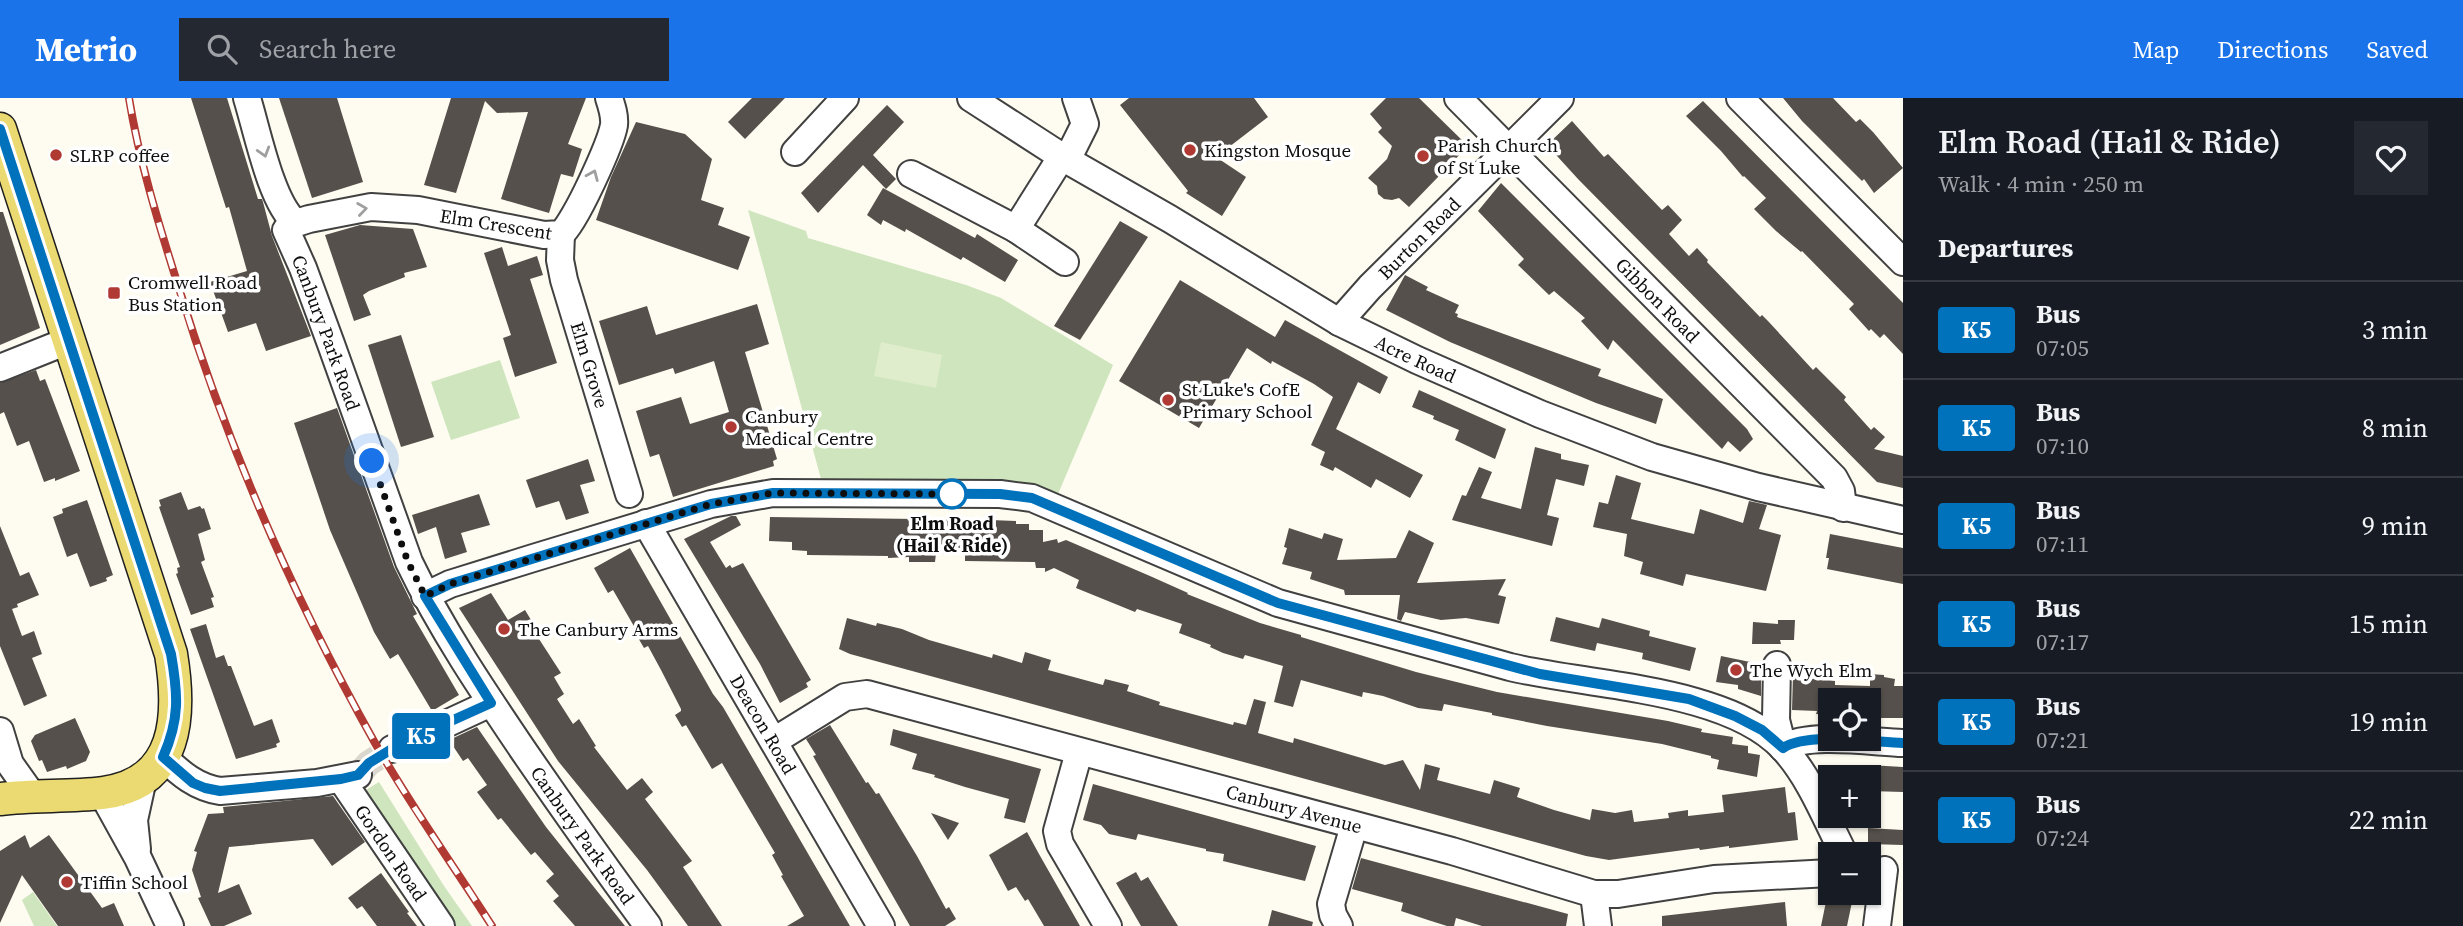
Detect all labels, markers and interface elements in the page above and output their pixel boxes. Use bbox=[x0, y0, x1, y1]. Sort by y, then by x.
search box bbox=[179, 18, 669, 81]
text: Metrio bbox=[35, 27, 137, 72]
icon: search bbox=[203, 30, 241, 68]
text: Search here bbox=[259, 31, 396, 67]
text: Map bbox=[2132, 33, 2179, 66]
text: Directions bbox=[2217, 33, 2328, 66]
text: Saved bbox=[2366, 33, 2428, 66]
text: Elm Road (Hail & Ride) bbox=[1938, 119, 2281, 164]
button: heart bbox=[2354, 121, 2428, 195]
place label: Parish Church of St Luke bbox=[1437, 132, 1558, 180]
place label: Kingston Mosque bbox=[1204, 137, 1351, 163]
place label: SLRP coffee bbox=[70, 142, 170, 168]
marker: Kingston Mosque bbox=[1182, 142, 1198, 158]
one-way arrow bbox=[255, 145, 270, 157]
marker: SLRP coffee bbox=[48, 147, 64, 163]
marker: Parish Church of St Luke bbox=[1415, 148, 1431, 164]
text: Walk · 4 min · 250 m bbox=[1938, 168, 2144, 200]
one-way arrow bbox=[585, 170, 599, 182]
street label: Burton Road bbox=[1372, 191, 1466, 285]
one-way arrow bbox=[356, 202, 368, 217]
street label: Elm Crescent bbox=[438, 202, 555, 246]
text: Departures bbox=[1938, 230, 2073, 266]
street label: Canbury Park Road bbox=[286, 251, 367, 414]
street label: Gibbon Road bbox=[1610, 252, 1706, 348]
place label: Cromwell Road Bus Station bbox=[128, 269, 257, 317]
marker: Cromwell Road Bus Station bbox=[106, 285, 122, 301]
text: Bus bbox=[2036, 296, 2080, 332]
text: 3 min bbox=[2362, 312, 2428, 348]
text: K5 bbox=[1962, 313, 1991, 346]
street label: Elm Grove bbox=[564, 318, 615, 411]
street label: Acre Road bbox=[1371, 329, 1461, 389]
text: 07:05 bbox=[2036, 332, 2089, 364]
place label: St Luke's CofE Primary School bbox=[1182, 376, 1313, 424]
marker: St Luke's CofE Primary School bbox=[1160, 392, 1176, 408]
text: Bus bbox=[2036, 394, 2080, 430]
place label: Canbury Medical Centre bbox=[745, 403, 874, 451]
text: 8 min bbox=[2362, 410, 2428, 446]
text: K5 bbox=[1962, 411, 1991, 444]
marker: Canbury Medical Centre bbox=[723, 419, 739, 435]
text: 07:10 bbox=[2036, 430, 2089, 462]
your location bbox=[354, 443, 389, 478]
marker: Elm Road (Hail & Ride) bbox=[937, 479, 967, 509]
text: Bus bbox=[2036, 492, 2080, 528]
text: 9 min bbox=[2362, 508, 2428, 544]
text: K5 bbox=[1962, 509, 1991, 542]
place label: Elm Road (Hail & Ride) bbox=[896, 510, 1008, 558]
text: 07:11 bbox=[2036, 528, 2089, 560]
text: Bus bbox=[2036, 590, 2080, 626]
text: 15 min bbox=[2349, 606, 2428, 642]
text: K5 bbox=[1962, 607, 1991, 640]
place label: The Canbury Arms bbox=[518, 616, 678, 642]
marker: The Canbury Arms bbox=[496, 621, 512, 637]
text: 07:17 bbox=[2036, 626, 2089, 658]
place label: The Wych Elm bbox=[1750, 657, 1872, 683]
marker: The Wych Elm bbox=[1728, 662, 1744, 678]
street label: Deacon Road bbox=[724, 670, 803, 779]
map controls bbox=[1818, 688, 1881, 905]
button: locate bbox=[1818, 688, 1881, 751]
text: Bus bbox=[2036, 688, 2080, 724]
text: 19 min bbox=[2349, 704, 2428, 740]
text: K5 bbox=[1962, 705, 1991, 738]
line badge: K5 bbox=[390, 713, 452, 759]
text: K5 bbox=[406, 719, 436, 752]
text: 07:21 bbox=[2036, 724, 2089, 756]
street label: Canbury Park Road bbox=[525, 761, 641, 910]
button: + bbox=[1818, 765, 1881, 828]
street label: Canbury Avenue bbox=[1223, 778, 1365, 839]
text: Bus bbox=[2036, 786, 2080, 822]
street label: Gordon Road bbox=[349, 799, 433, 906]
text: 22 min bbox=[2349, 802, 2428, 838]
text: K5 bbox=[1962, 803, 1991, 836]
text: 07:24 bbox=[2036, 822, 2089, 854]
button: − bbox=[1818, 842, 1881, 905]
place label: Tiffin School bbox=[81, 869, 188, 895]
marker: Tiffin School bbox=[59, 874, 75, 890]

